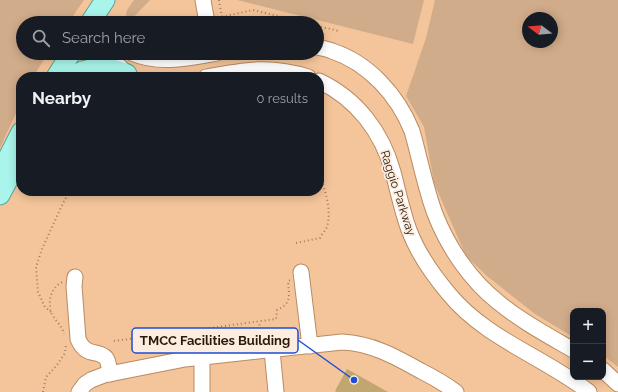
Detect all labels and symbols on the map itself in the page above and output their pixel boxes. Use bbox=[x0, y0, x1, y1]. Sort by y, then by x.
north arrow bbox=[522, 12, 558, 48]
street label: Raggio Parkway bbox=[378, 149, 419, 238]
callout: TMCC Facilities Building bbox=[132, 328, 298, 353]
text: TMCC Facilities Building bbox=[140, 333, 290, 348]

